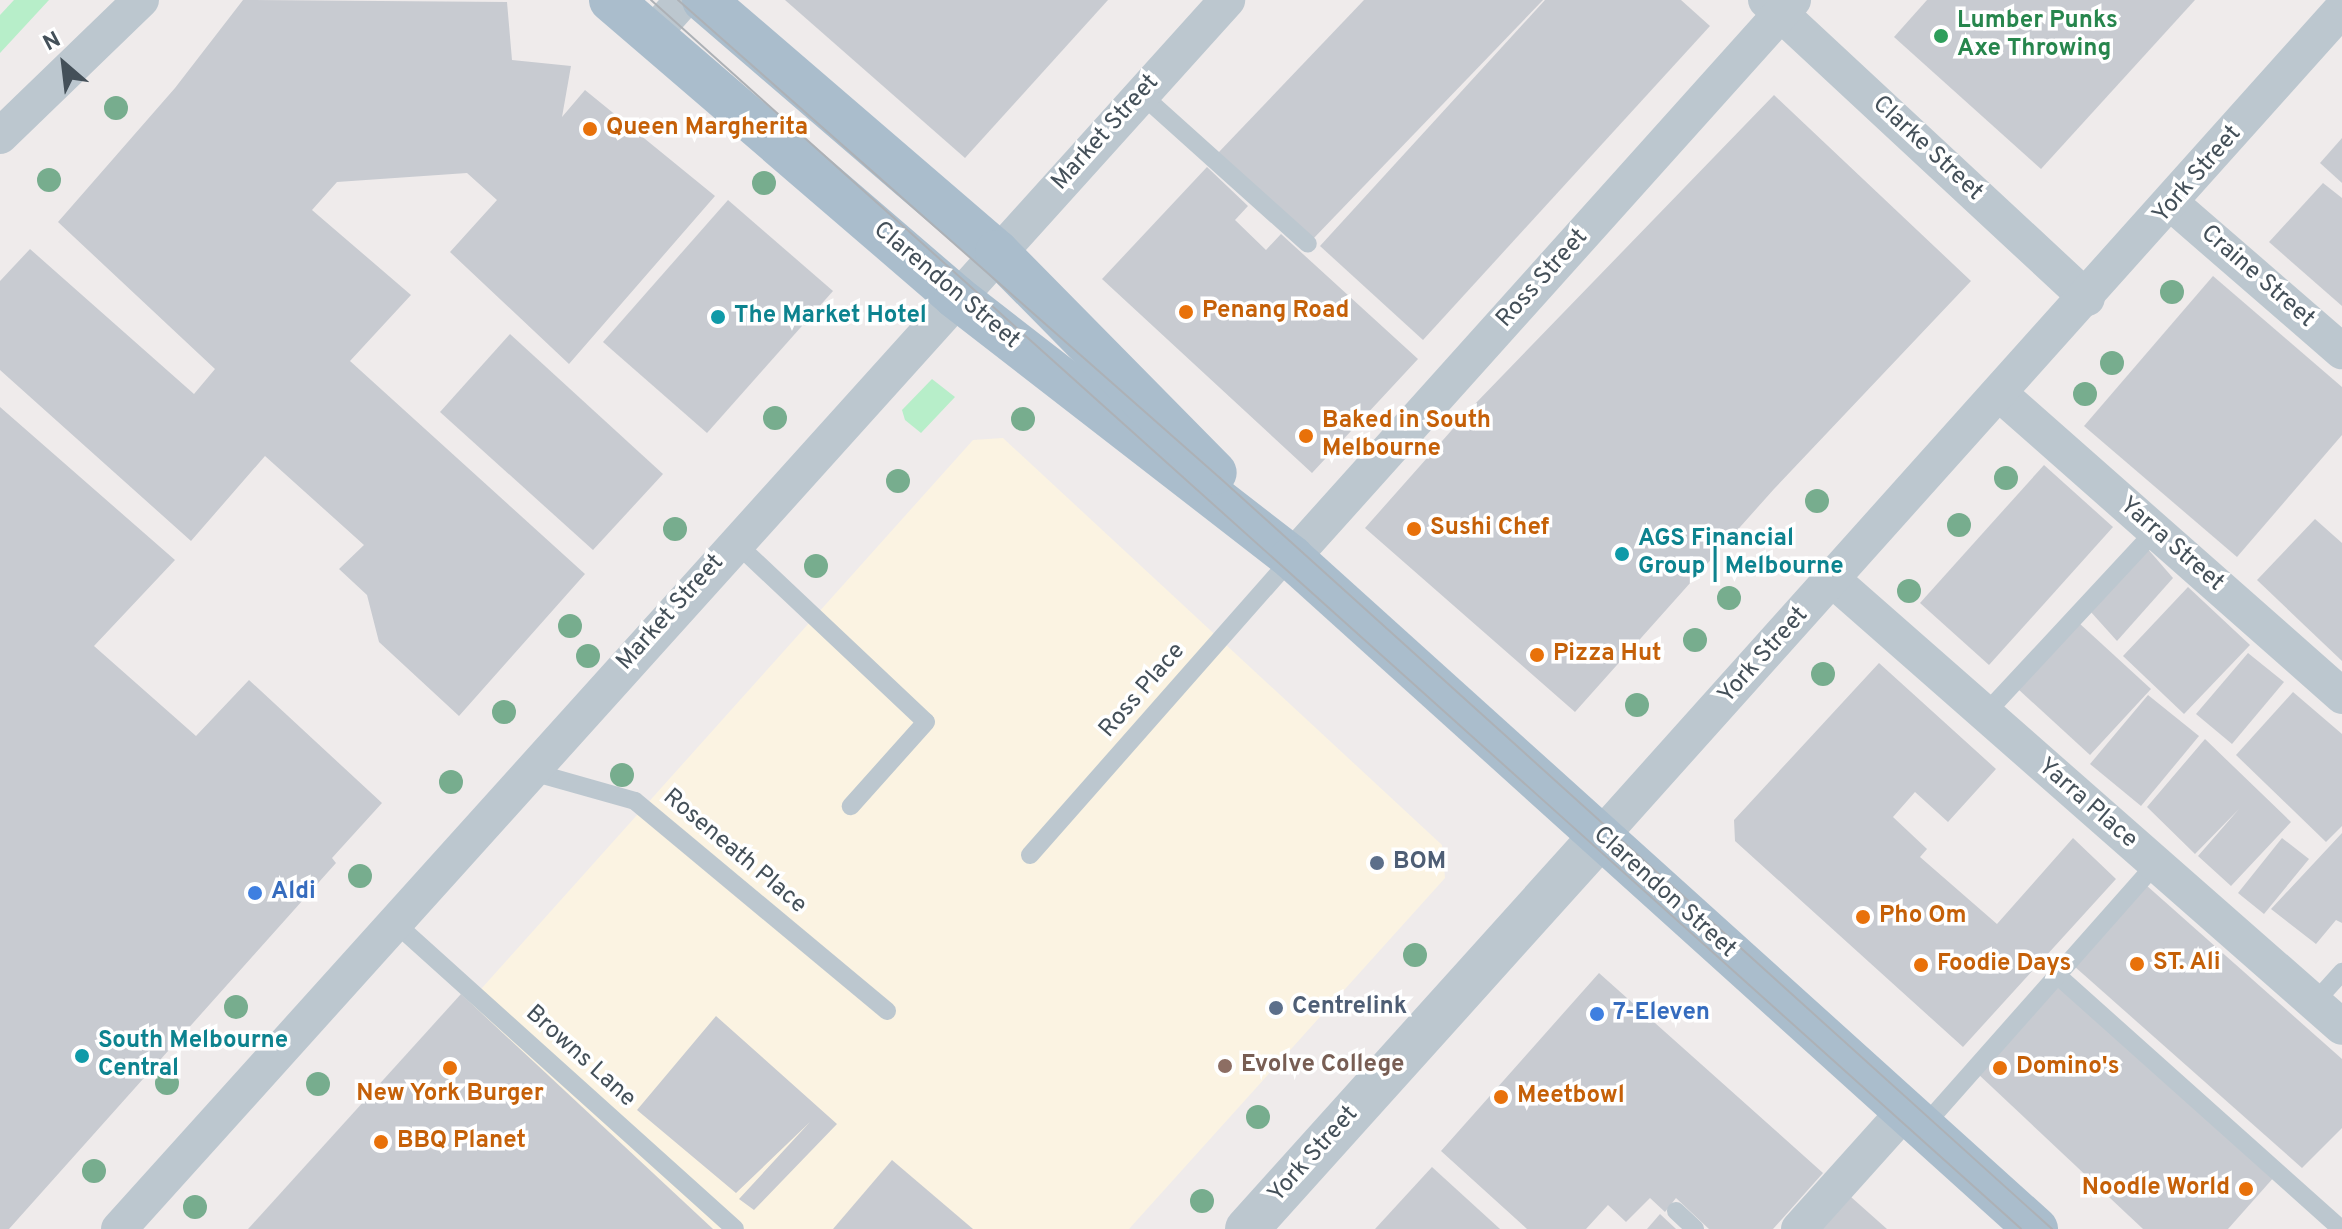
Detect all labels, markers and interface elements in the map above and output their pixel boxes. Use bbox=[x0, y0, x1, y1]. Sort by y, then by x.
place label: Lumber Punks Axe Throwing bbox=[1957, 8, 2118, 64]
north arrow bbox=[24, 24, 104, 104]
text: N bbox=[39, 27, 66, 58]
marker: Lumber Punks Axe Throwing bbox=[1932, 27, 1950, 45]
street label: Market Street bbox=[1046, 69, 1166, 197]
street label: Clarke Street bbox=[1866, 91, 1988, 207]
place label: Queen Margherita bbox=[606, 115, 808, 143]
marker: Queen Margherita bbox=[581, 120, 599, 138]
street label: York Street bbox=[2148, 120, 2248, 230]
street label: Clarendon Street bbox=[867, 216, 1025, 356]
street label: Craine Street bbox=[2194, 220, 2320, 334]
street label: Ross Street bbox=[1491, 224, 1595, 334]
place label: Penang Road bbox=[1202, 298, 1349, 326]
place label: The Market Hotel bbox=[734, 303, 927, 331]
marker: Penang Road bbox=[1177, 303, 1195, 321]
marker: The Market Hotel bbox=[709, 308, 727, 326]
place label: Baked in South Melbourne bbox=[1322, 408, 1491, 464]
marker: Baked in South Melbourne bbox=[1297, 427, 1315, 445]
street label: Yarra Street bbox=[2113, 492, 2229, 598]
place label: Sushi Chef bbox=[1430, 515, 1549, 543]
marker: Sushi Chef bbox=[1405, 520, 1423, 538]
place label: AGS Financial Group | Melbourne bbox=[1638, 526, 1844, 582]
marker: AGS Financial Group | Melbourne bbox=[1613, 545, 1631, 563]
street label: Market Street bbox=[611, 549, 731, 677]
street label: York Street bbox=[1713, 602, 1815, 710]
street label: Ross Place bbox=[1094, 638, 1192, 744]
place label: Pizza Hut bbox=[1553, 641, 1662, 669]
marker: Pizza Hut bbox=[1528, 646, 1546, 664]
street label: Yarra Place bbox=[2031, 753, 2143, 855]
street label: Roseneath Place bbox=[656, 783, 812, 921]
street label: Clarendon Street bbox=[1587, 821, 1741, 965]
place label: BOM bbox=[1393, 849, 1446, 877]
marker: BOM bbox=[1368, 854, 1386, 872]
place label: Aldi bbox=[271, 879, 316, 907]
marker: Aldi bbox=[246, 884, 264, 902]
place label: Pho Om bbox=[1879, 903, 1967, 931]
marker: Pho Om bbox=[1854, 908, 1872, 926]
place label: ST. Ali bbox=[2153, 950, 2221, 978]
place label: Foodie Days bbox=[1937, 951, 2071, 979]
marker: ST. Ali bbox=[2128, 955, 2146, 973]
marker: Foodie Days bbox=[1912, 956, 1930, 974]
place label: Centrelink bbox=[1292, 994, 1407, 1022]
marker: Centrelink bbox=[1267, 999, 1285, 1017]
street label: Browns Lane bbox=[519, 1000, 641, 1114]
place label: 7-Eleven bbox=[1613, 1000, 1710, 1028]
marker: 7-Eleven bbox=[1588, 1005, 1606, 1023]
place label: South Melbourne Central bbox=[98, 1028, 288, 1084]
marker: South Melbourne Central bbox=[73, 1047, 91, 1065]
place label: Evolve College bbox=[1241, 1052, 1404, 1080]
place label: Domino's bbox=[2016, 1054, 2119, 1082]
marker: Evolve College bbox=[1216, 1057, 1234, 1075]
marker: New York Burger bbox=[441, 1059, 459, 1077]
marker: Domino's bbox=[1991, 1059, 2009, 1077]
place label: New York Burger bbox=[356, 1081, 544, 1109]
place label: Meetbowl bbox=[1517, 1083, 1625, 1111]
marker: Meetbowl bbox=[1492, 1088, 1510, 1106]
street label: York Street bbox=[1263, 1101, 1365, 1209]
place label: BBQ Planet bbox=[397, 1128, 526, 1156]
marker: BBQ Planet bbox=[372, 1133, 390, 1151]
place label: Noodle World bbox=[2082, 1175, 2230, 1203]
marker: Noodle World bbox=[2237, 1180, 2255, 1198]

